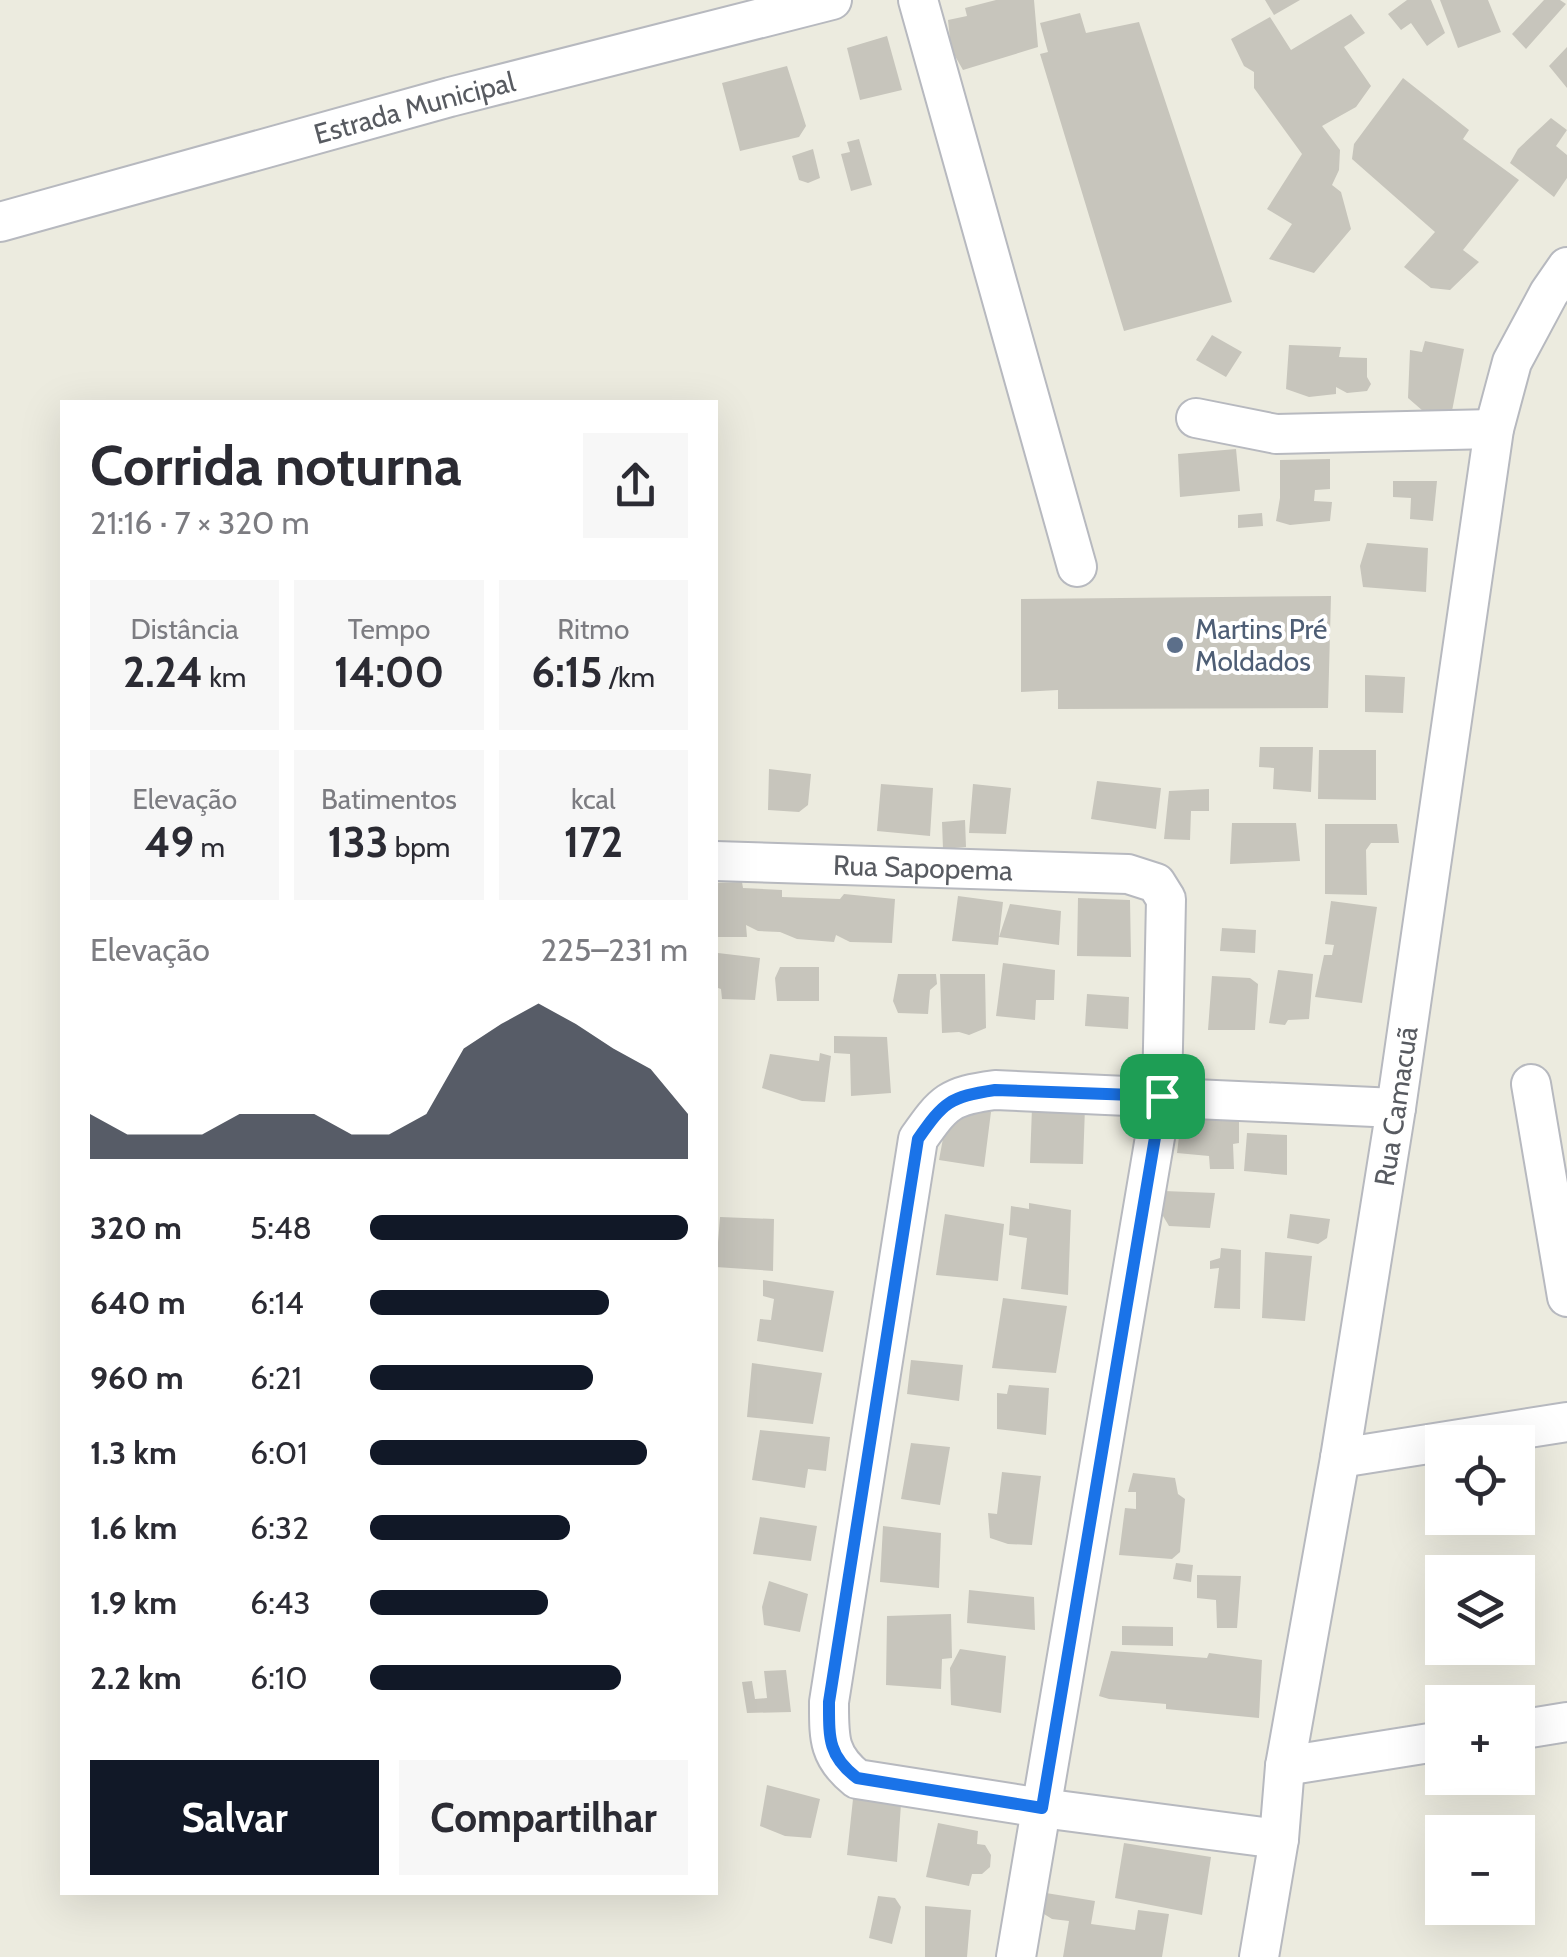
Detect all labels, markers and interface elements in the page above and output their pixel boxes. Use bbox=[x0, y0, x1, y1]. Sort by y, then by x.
street label: Estrada Municipal bbox=[310, 64, 519, 151]
text: Corrida noturna bbox=[90, 432, 462, 499]
button: share bbox=[583, 433, 688, 538]
text: 21:16 · 7 × 320 m bbox=[90, 503, 310, 542]
text: Distância bbox=[131, 612, 239, 646]
text: Tempo bbox=[348, 612, 430, 646]
text: Ritmo bbox=[557, 612, 629, 646]
place label: Martins Pré Moldados bbox=[1195, 612, 1327, 678]
marker: Martins Pré Moldados bbox=[1164, 634, 1186, 656]
text: 2.24 bbox=[123, 646, 203, 698]
text: 14:00 bbox=[334, 646, 444, 698]
text: 6:15 bbox=[532, 646, 603, 698]
text: km bbox=[203, 660, 246, 694]
text: /km bbox=[603, 660, 655, 694]
text: Elevação bbox=[132, 782, 237, 816]
text: Batimentos bbox=[321, 782, 457, 816]
text: kcal bbox=[571, 782, 616, 816]
text: 49 bbox=[144, 816, 194, 868]
text: 133 bbox=[328, 816, 388, 868]
text: 172 bbox=[564, 816, 623, 868]
text: m bbox=[194, 830, 225, 864]
text: bpm bbox=[388, 830, 450, 864]
street label: Rua Sapopema bbox=[833, 848, 1014, 887]
text: Elevação bbox=[90, 930, 210, 969]
text: 225–231 m bbox=[541, 930, 688, 969]
street label: Rua Camacuã bbox=[1367, 1024, 1425, 1188]
pin bbox=[1120, 1054, 1205, 1139]
icon: arrive bbox=[1135, 1069, 1190, 1124]
text: 320 m bbox=[90, 1208, 182, 1247]
text: 5:48 bbox=[250, 1208, 312, 1247]
text: 640 m bbox=[90, 1283, 185, 1322]
text: 6:14 bbox=[250, 1283, 304, 1322]
text: 960 m bbox=[90, 1358, 184, 1397]
text: 6:21 bbox=[250, 1358, 302, 1397]
map controls bbox=[1425, 1425, 1535, 1925]
button: locate bbox=[1425, 1425, 1535, 1535]
text: 1.3 km bbox=[90, 1433, 177, 1472]
text: 6:01 bbox=[250, 1433, 308, 1472]
text: 1.6 km bbox=[90, 1508, 177, 1547]
text: 6:32 bbox=[250, 1508, 309, 1547]
button: layers bbox=[1425, 1555, 1535, 1665]
text: 1.9 km bbox=[90, 1583, 177, 1622]
text: 6:43 bbox=[250, 1583, 311, 1622]
text: 2.2 km bbox=[90, 1658, 182, 1697]
text: 6:10 bbox=[250, 1658, 308, 1697]
button: + bbox=[1425, 1685, 1535, 1795]
button: Salvar bbox=[90, 1760, 379, 1875]
button: Compartilhar bbox=[399, 1760, 688, 1875]
button: − bbox=[1425, 1815, 1535, 1925]

